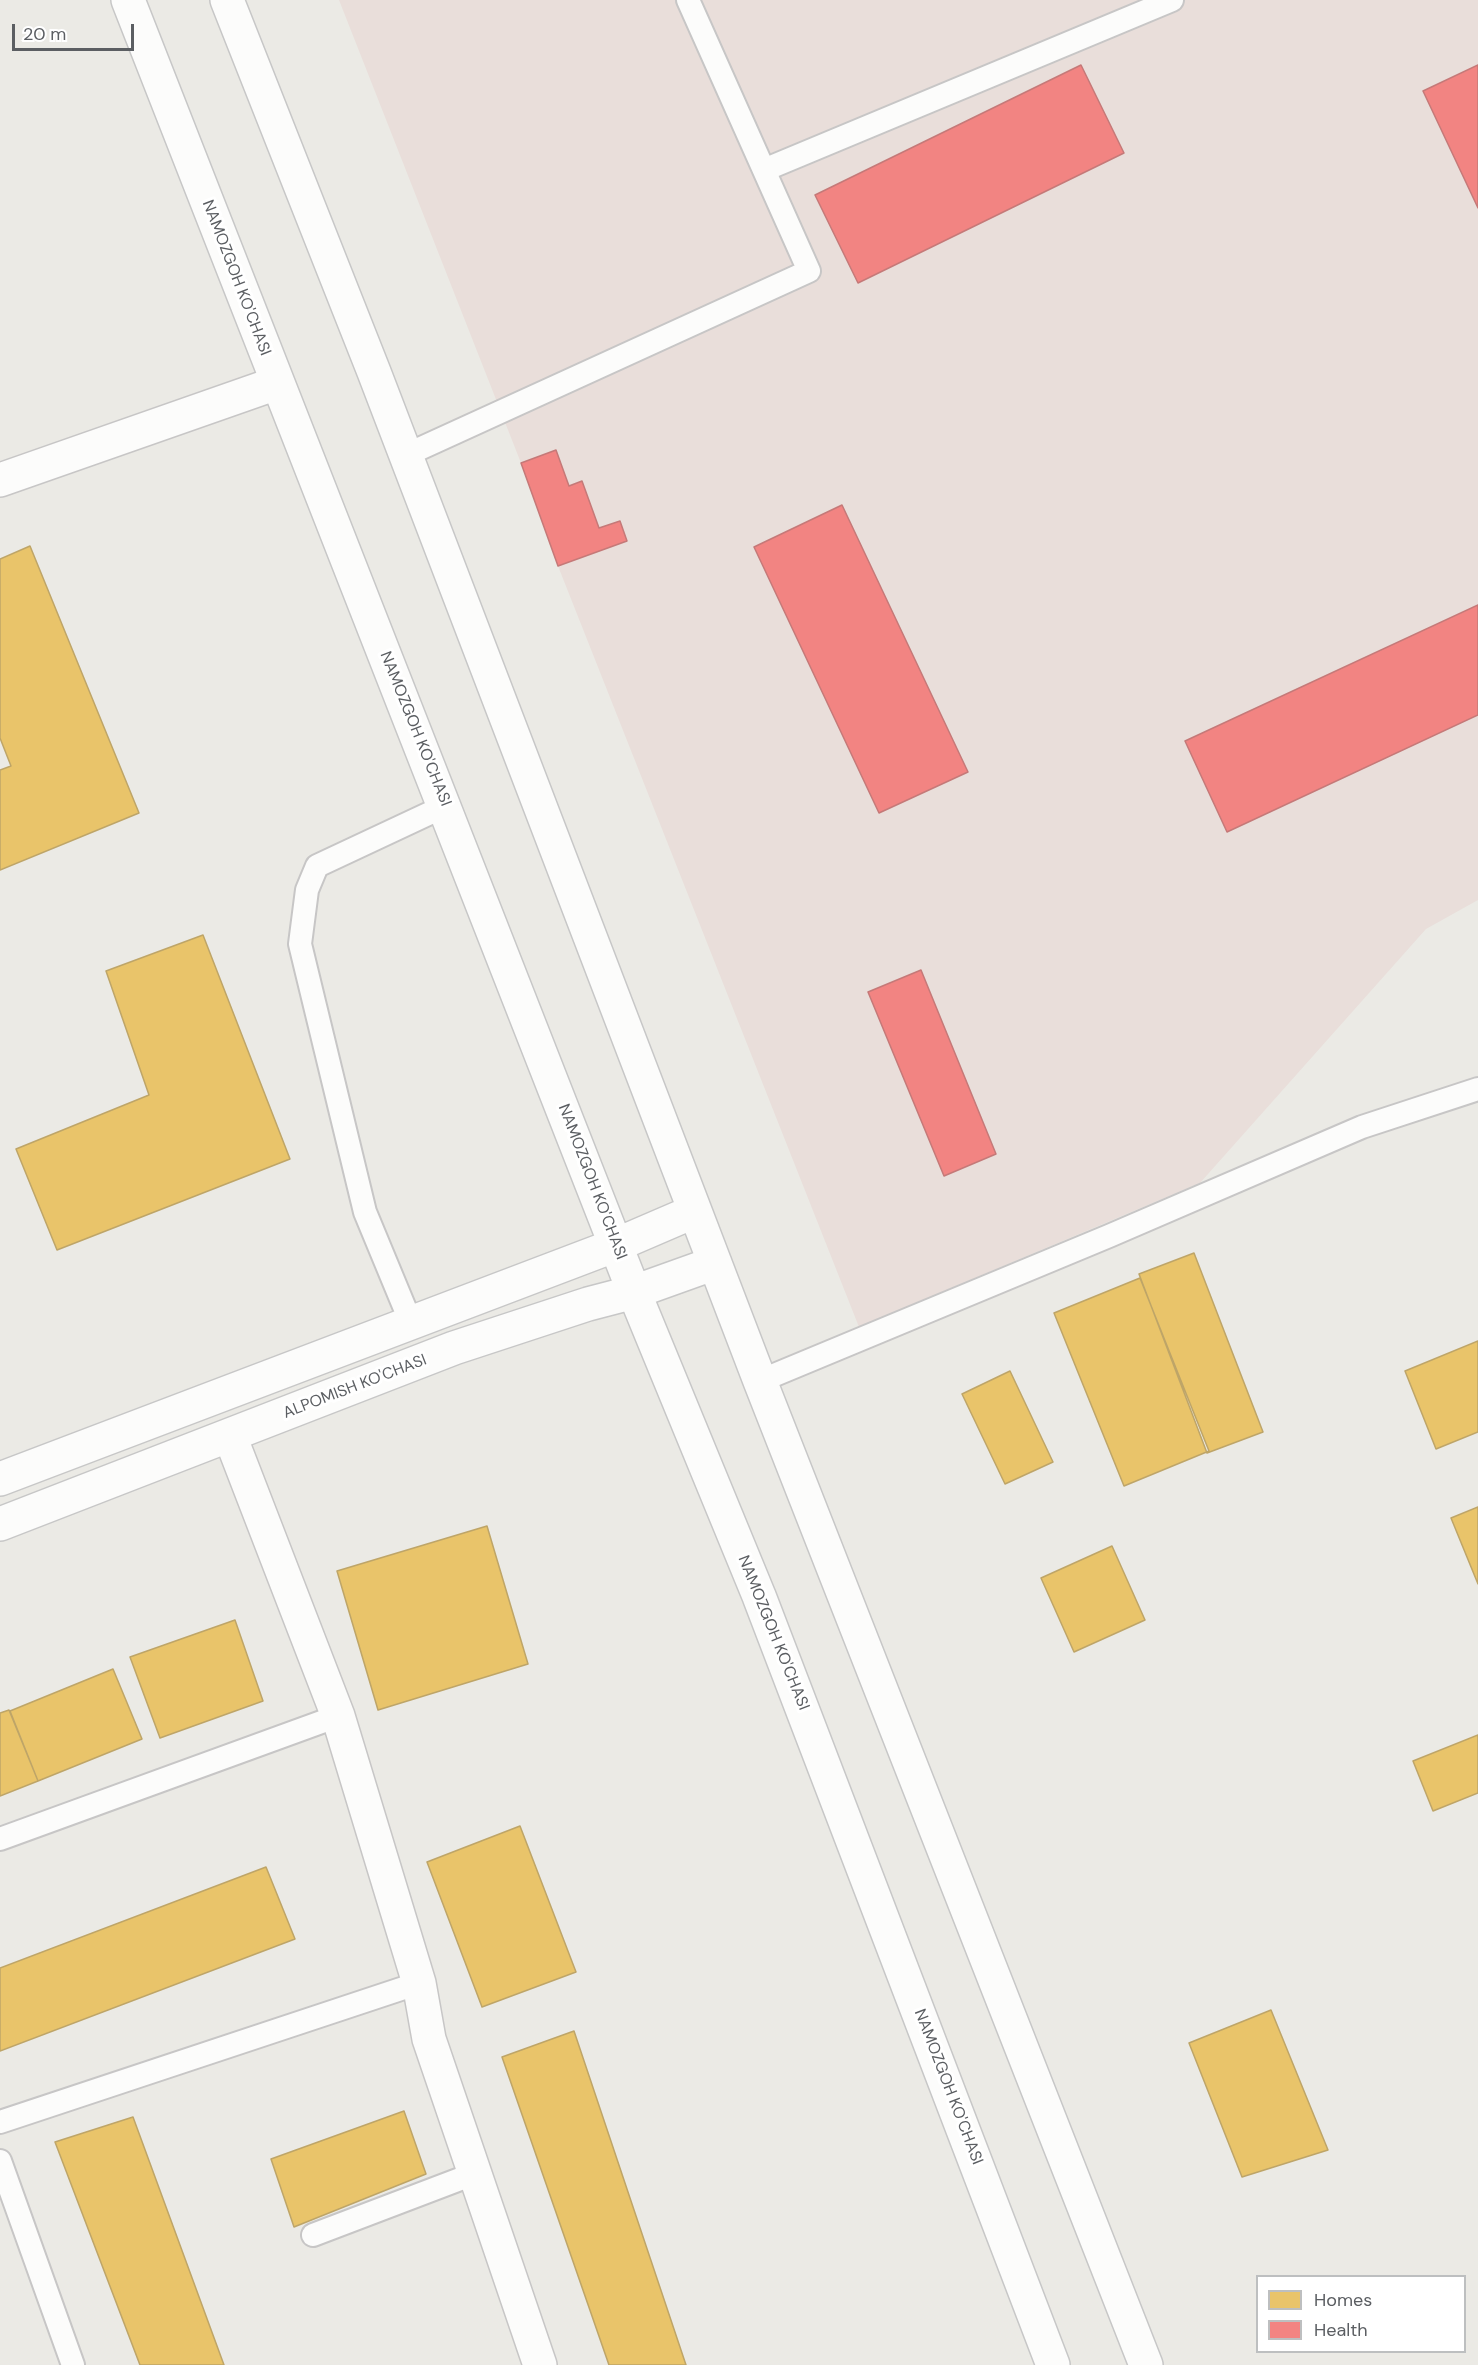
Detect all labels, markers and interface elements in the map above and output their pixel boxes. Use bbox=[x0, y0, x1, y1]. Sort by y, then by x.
scale bar bbox=[15, 12, 136, 50]
text: 20 m bbox=[23, 22, 66, 46]
street label: NAMOZGOH KO'CHASI bbox=[197, 197, 275, 359]
street label: NAMOZGOH KO'CHASI bbox=[375, 649, 455, 809]
street label: NAMOZGOH KO'CHASI bbox=[553, 1101, 631, 1263]
street label: ALPOMISH KO'CHASI bbox=[281, 1351, 429, 1423]
street label: NAMOZGOH KO'CHASI bbox=[733, 1553, 813, 1713]
street label: NAMOZGOH KO'CHASI bbox=[909, 2006, 987, 2168]
legend bbox=[1256, 2275, 1466, 2353]
text: Homes bbox=[1314, 2288, 1372, 2312]
text: Health bbox=[1314, 2318, 1368, 2342]

